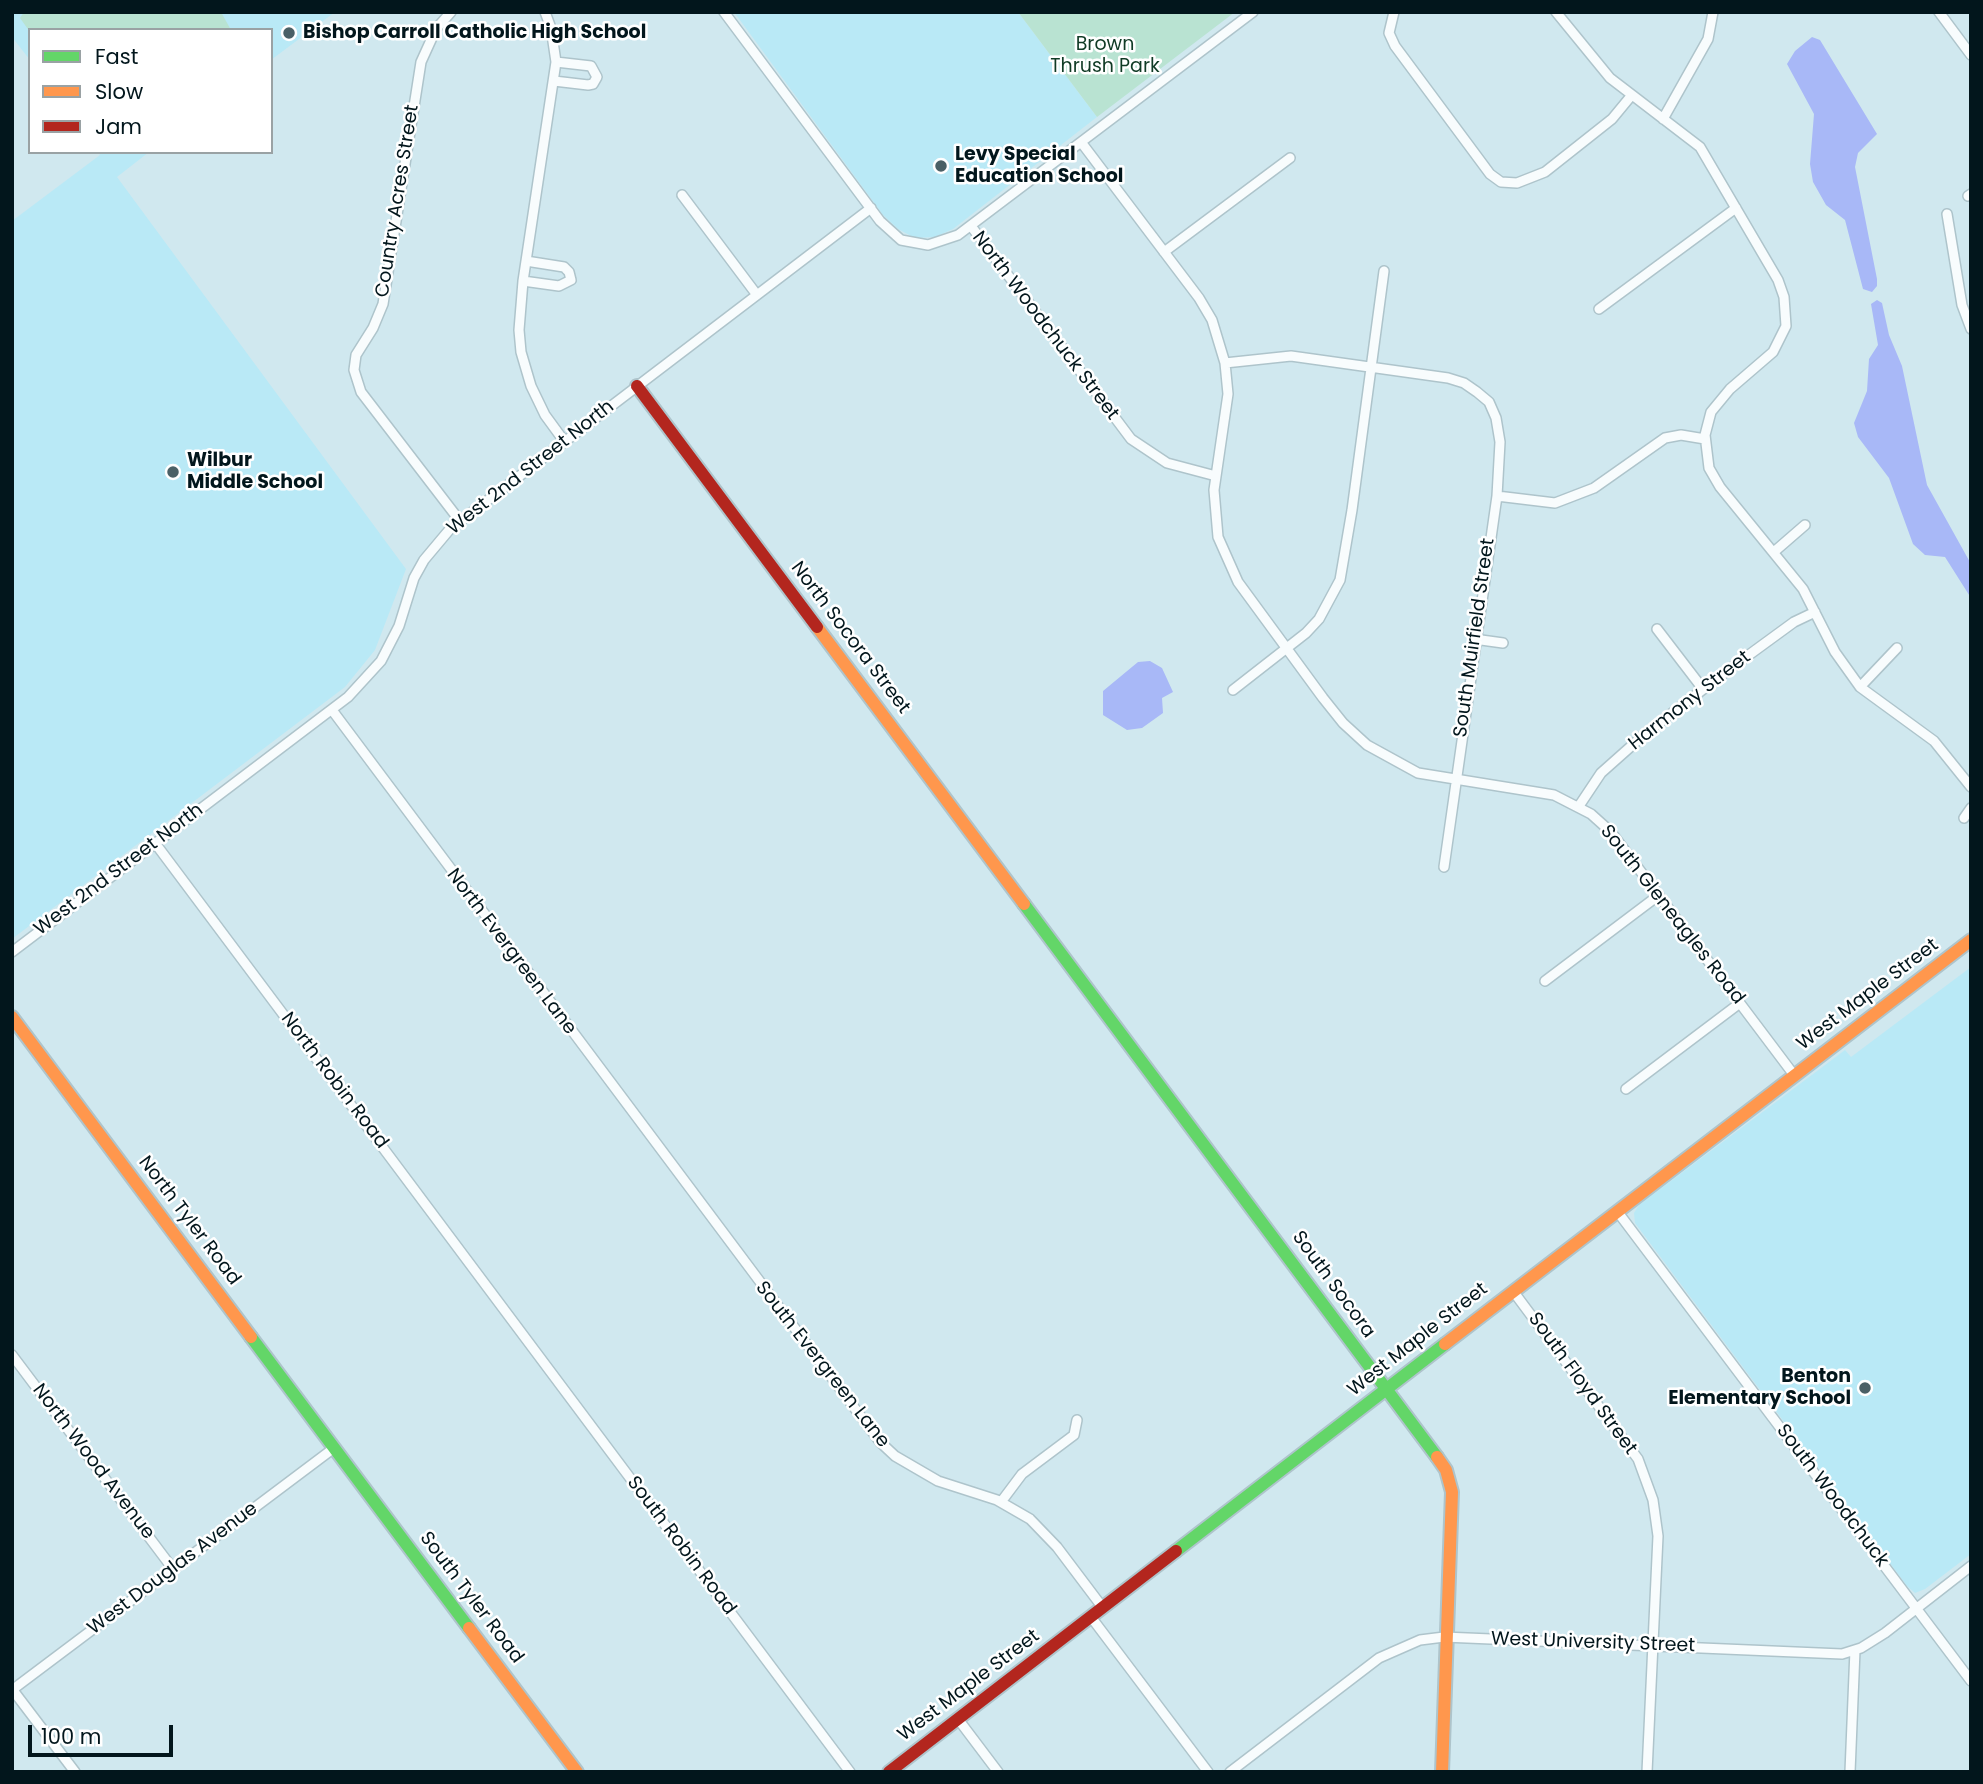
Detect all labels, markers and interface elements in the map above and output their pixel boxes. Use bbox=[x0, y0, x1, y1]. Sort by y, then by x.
place label: Bishop Carroll Catholic High School bbox=[303, 22, 646, 44]
marker: Bishop Carroll Catholic High School bbox=[281, 25, 297, 41]
legend bbox=[28, 28, 273, 154]
park label: Brown Thrush Park bbox=[1050, 34, 1160, 78]
text: Fast bbox=[95, 42, 138, 71]
text: Slow bbox=[95, 77, 143, 106]
street label: Country Acres Street bbox=[372, 103, 424, 299]
text: Jam bbox=[95, 112, 142, 141]
place label: Levy Special Education School bbox=[955, 144, 1123, 188]
marker: Levy Special Education School bbox=[933, 158, 949, 174]
street label: North Woodchuck Street bbox=[967, 227, 1123, 425]
street label: West 2nd Street North bbox=[443, 396, 619, 540]
place label: Wilbur Middle School bbox=[187, 450, 323, 494]
marker: Wilbur Middle School bbox=[165, 464, 181, 480]
street label: South Muirfield Street bbox=[1450, 537, 1500, 739]
street label: North Socora Street bbox=[785, 558, 915, 718]
street label: Harmony Street bbox=[1625, 646, 1755, 756]
street label: West 2nd Street North bbox=[30, 799, 208, 941]
street label: South Gleneagles Road bbox=[1595, 821, 1749, 1009]
street label: North Evergreen Lane bbox=[441, 865, 581, 1039]
street label: West Maple Street bbox=[1793, 934, 1943, 1056]
street label: North Robin Road bbox=[275, 1008, 393, 1154]
street label: North Tyler Road bbox=[133, 1152, 245, 1290]
street label: South Socora bbox=[1287, 1227, 1379, 1343]
street label: South Evergreen Lane bbox=[750, 1277, 894, 1453]
street label: West Maple Street bbox=[1343, 1278, 1493, 1402]
street label: South Floyd Street bbox=[1523, 1308, 1641, 1460]
place label: Benton Elementary School bbox=[1668, 1366, 1851, 1410]
street label: North Wood Avenue bbox=[27, 1380, 159, 1544]
marker: Benton Elementary School bbox=[1857, 1380, 1873, 1396]
street label: South Woodchuck bbox=[1771, 1420, 1893, 1572]
street label: South Robin Road bbox=[621, 1472, 741, 1620]
street label: West Douglas Avenue bbox=[84, 1498, 262, 1640]
street label: South Tyler Road bbox=[414, 1528, 528, 1668]
street label: West Maple Street bbox=[894, 1625, 1044, 1747]
street label: West University Street bbox=[1491, 1628, 1695, 1658]
scale bar bbox=[32, 1710, 177, 1754]
text: 100 m bbox=[41, 1722, 101, 1751]

